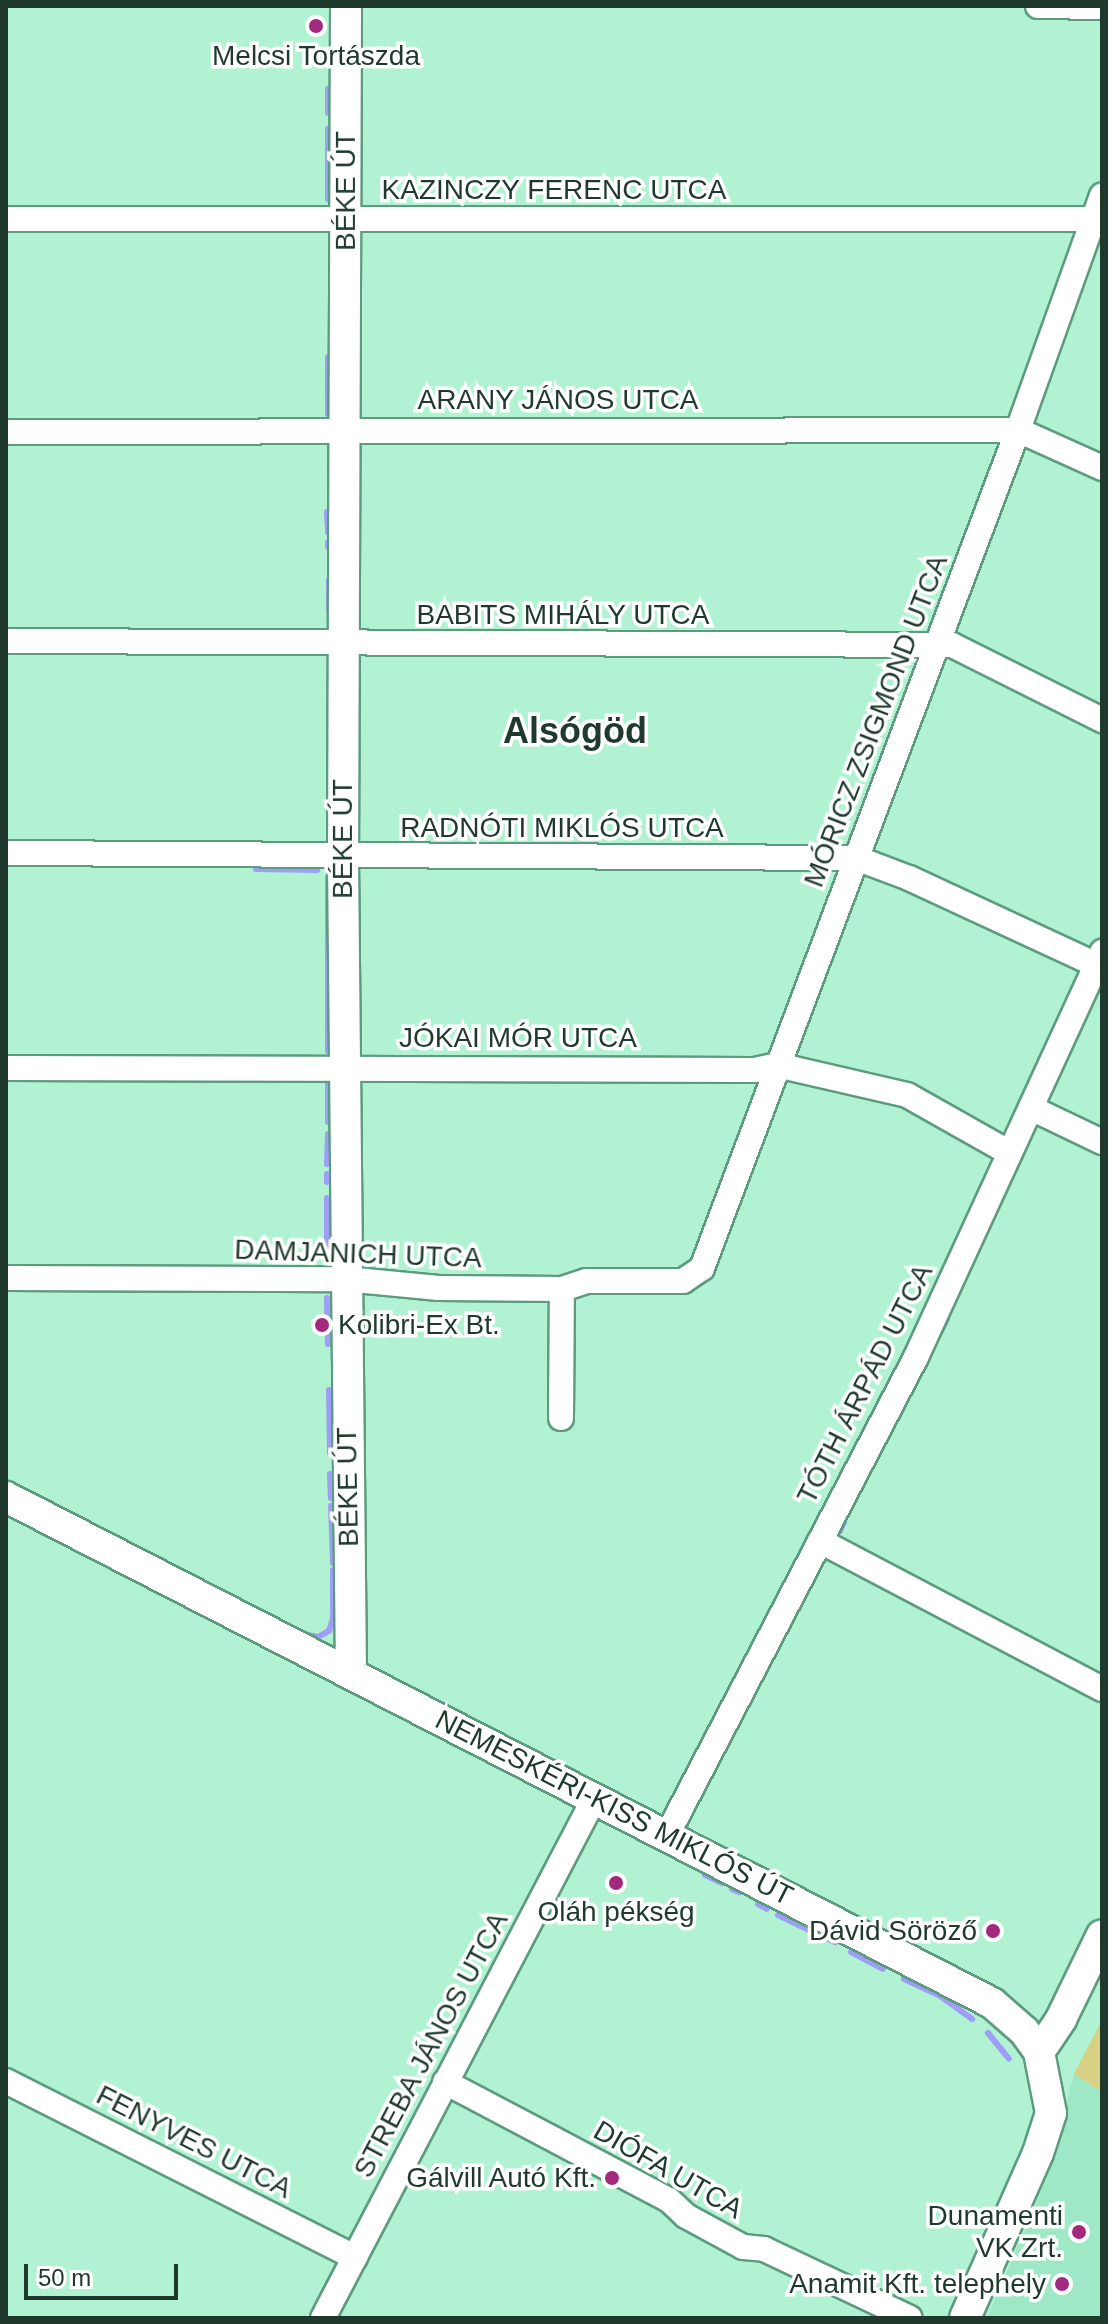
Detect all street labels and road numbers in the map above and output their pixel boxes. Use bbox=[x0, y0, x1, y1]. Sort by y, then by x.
street label: BÉKE ÚT bbox=[329, 131, 363, 251]
street label: KAZINCZY FERENC UTCA bbox=[381, 173, 727, 207]
street label: ARANY JÁNOS UTCA bbox=[417, 383, 699, 417]
street label: MÓRICZ ZSIGMOND UTCA bbox=[797, 550, 955, 892]
street label: BABITS MIHÁLY UTCA bbox=[416, 598, 710, 632]
street label: BÉKE ÚT bbox=[326, 779, 360, 899]
street label: RADNÓTI MIKLÓS UTCA bbox=[400, 811, 724, 845]
street label: JÓKAI MÓR UTCA bbox=[399, 1021, 637, 1055]
street label: DAMJANICH UTCA bbox=[234, 1233, 482, 1275]
street label: TÓTH ÁRPÁD UTCA bbox=[790, 1259, 940, 1509]
street label: BÉKE ÚT bbox=[330, 1427, 366, 1547]
street label: NEMESKÉRI-KISS MIKLÓS ÚT bbox=[430, 1703, 798, 1913]
street label: STREBA JÁNOS UTCA bbox=[346, 1906, 516, 2184]
street label: FENYVES UTCA bbox=[91, 2078, 297, 2206]
street label: DIÓFA UTCA bbox=[587, 2113, 749, 2227]

